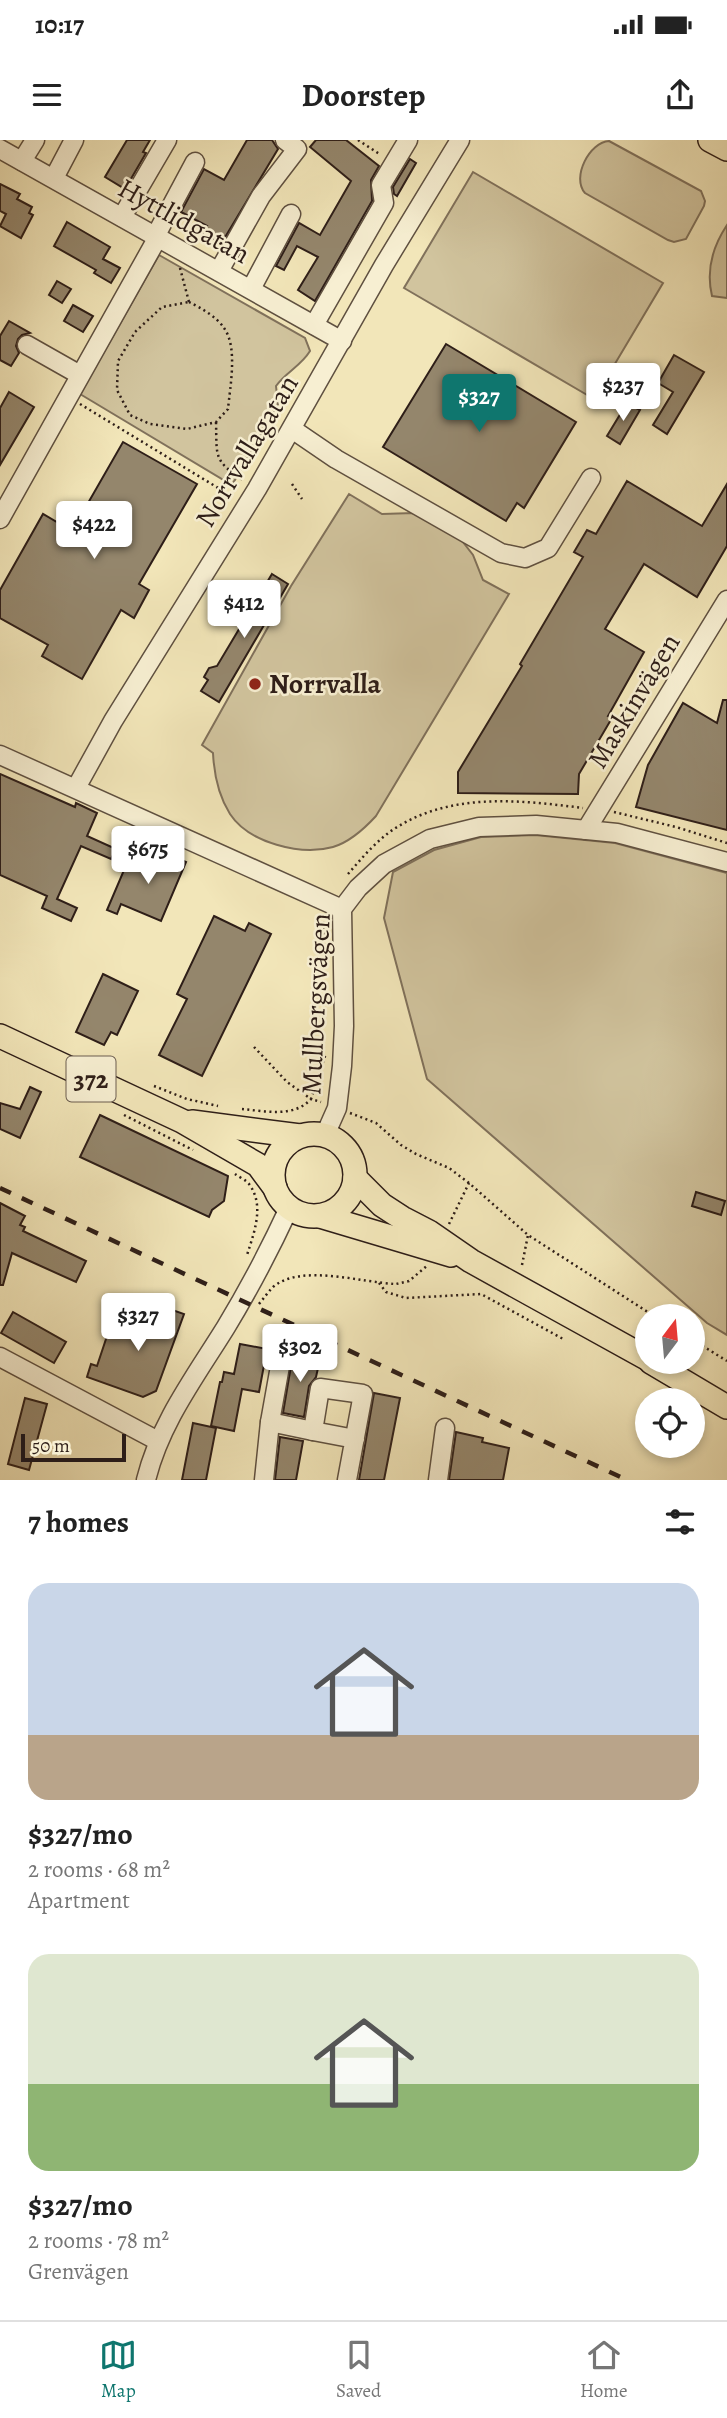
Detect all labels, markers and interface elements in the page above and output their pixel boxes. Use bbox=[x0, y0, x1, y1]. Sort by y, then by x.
text: 10:17 bbox=[35, 7, 84, 42]
text: Doorstep bbox=[302, 73, 425, 117]
icon: menu bbox=[28, 76, 66, 114]
icon: share bbox=[661, 76, 699, 114]
street label: Hyttlidgatan bbox=[111, 169, 257, 273]
pin: $237 bbox=[582, 364, 664, 423]
street label: Norrvallagatan bbox=[187, 368, 307, 534]
text: $237 bbox=[602, 370, 644, 401]
pin: $327 bbox=[438, 374, 520, 434]
text: $327 bbox=[458, 381, 500, 412]
pin: $422 bbox=[53, 502, 135, 561]
text: $422 bbox=[72, 508, 116, 539]
pin: $412 bbox=[203, 580, 285, 640]
text: $412 bbox=[224, 587, 264, 618]
street label: Maskinvägen bbox=[579, 626, 689, 776]
place label: Norrvalla bbox=[269, 665, 382, 703]
marker: Norrvalla bbox=[247, 676, 263, 692]
pin: $675 bbox=[107, 826, 189, 886]
text: $675 bbox=[127, 833, 169, 864]
street label: Mullbergsvägen bbox=[292, 912, 340, 1096]
road number: 372 bbox=[66, 1056, 116, 1102]
pin: $327 bbox=[97, 1294, 179, 1353]
text: $327 bbox=[117, 1300, 159, 1331]
north arrow bbox=[635, 1304, 705, 1374]
map controls bbox=[635, 1304, 705, 1458]
pin: $302 bbox=[259, 1324, 341, 1384]
text: $302 bbox=[278, 1331, 322, 1362]
button: locate bbox=[635, 1388, 705, 1458]
scale bar bbox=[21, 1431, 126, 1463]
text: 50 m bbox=[32, 1433, 70, 1459]
text: 7 homes bbox=[28, 1502, 129, 1542]
icon: filters bbox=[661, 1503, 699, 1541]
icon: home bbox=[301, 1629, 427, 1755]
text: $327/mo bbox=[28, 1814, 133, 1854]
text: 2 rooms · 68 m² bbox=[28, 1854, 170, 1885]
text: Apartment bbox=[28, 1885, 130, 1916]
icon: home bbox=[301, 2000, 427, 2126]
text: $327/mo bbox=[28, 2185, 133, 2225]
text: 2 rooms · 78 m² bbox=[28, 2225, 169, 2256]
text: Grenvägen bbox=[28, 2256, 129, 2287]
tab: Map bbox=[99, 2336, 137, 2404]
tab: Saved bbox=[336, 2336, 381, 2404]
tab: Home bbox=[580, 2336, 628, 2404]

